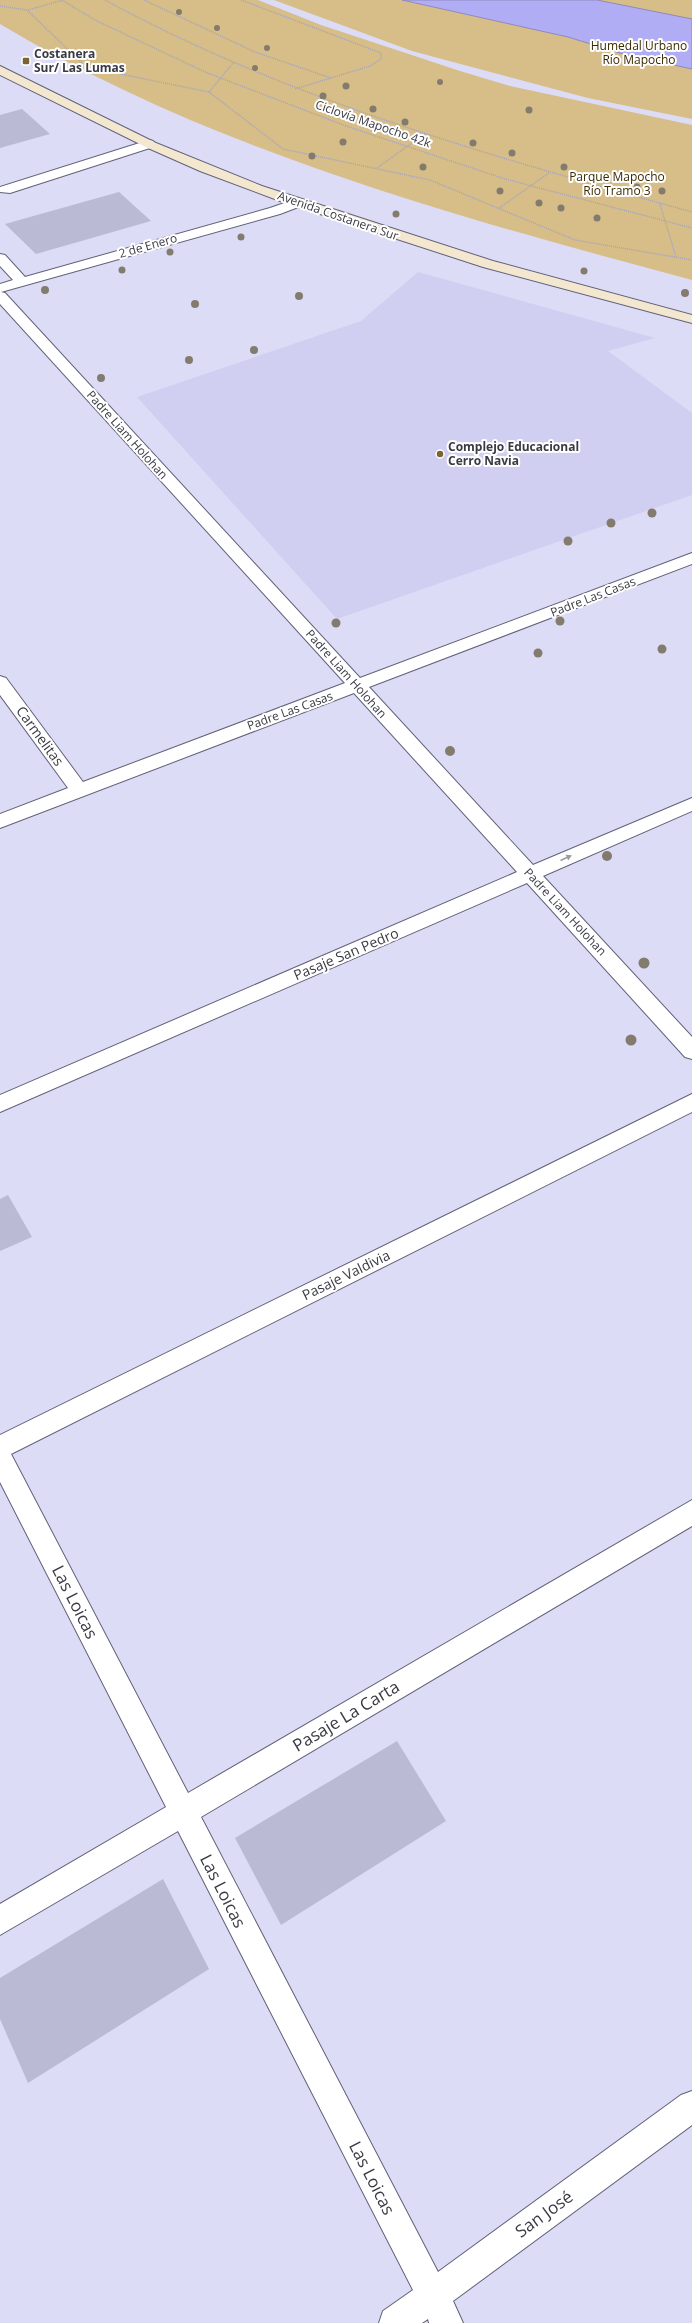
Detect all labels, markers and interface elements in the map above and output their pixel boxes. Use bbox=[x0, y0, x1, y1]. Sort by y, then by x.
park label: Humedal Urbano Río Mapocho bbox=[591, 37, 687, 68]
place label: Costanera Sur/ Las Lumas bbox=[34, 45, 125, 76]
marker: Costanera Sur/ Las Lumas bbox=[21, 56, 31, 66]
street label: Ciclovía Mapocho 42k bbox=[313, 96, 434, 151]
park label: Parque Mapocho Río Tramo 3 bbox=[569, 168, 665, 199]
street label: Avenida Costanera Sur bbox=[275, 187, 401, 244]
street label: 2 de Enero bbox=[117, 229, 179, 262]
street label: Padre Liam Holohan bbox=[83, 387, 172, 483]
place label: Complejo Educacional Cerro Navia bbox=[448, 438, 579, 469]
marker: Complejo Educacional Cerro Navia bbox=[435, 449, 445, 459]
street label: Padre Las Casas bbox=[548, 572, 638, 621]
street label: Padre Liam Holohan bbox=[302, 626, 391, 722]
street label: Padre Las Casas bbox=[245, 687, 335, 734]
street label: Carmelitas bbox=[12, 702, 69, 770]
one-way arrow bbox=[560, 855, 572, 861]
street label: Padre Liam Holohan bbox=[520, 864, 610, 959]
street label: Pasaje San Pedro bbox=[290, 923, 401, 984]
street label: Pasaje Valdivia bbox=[299, 1245, 393, 1304]
street label: Las Loicas bbox=[47, 1561, 104, 1643]
street label: Pasaje La Carta bbox=[288, 1675, 403, 1757]
street label: Las Loicas bbox=[195, 1850, 252, 1932]
street label: Las Loicas bbox=[344, 2137, 401, 2219]
street label: San José bbox=[510, 2185, 577, 2242]

